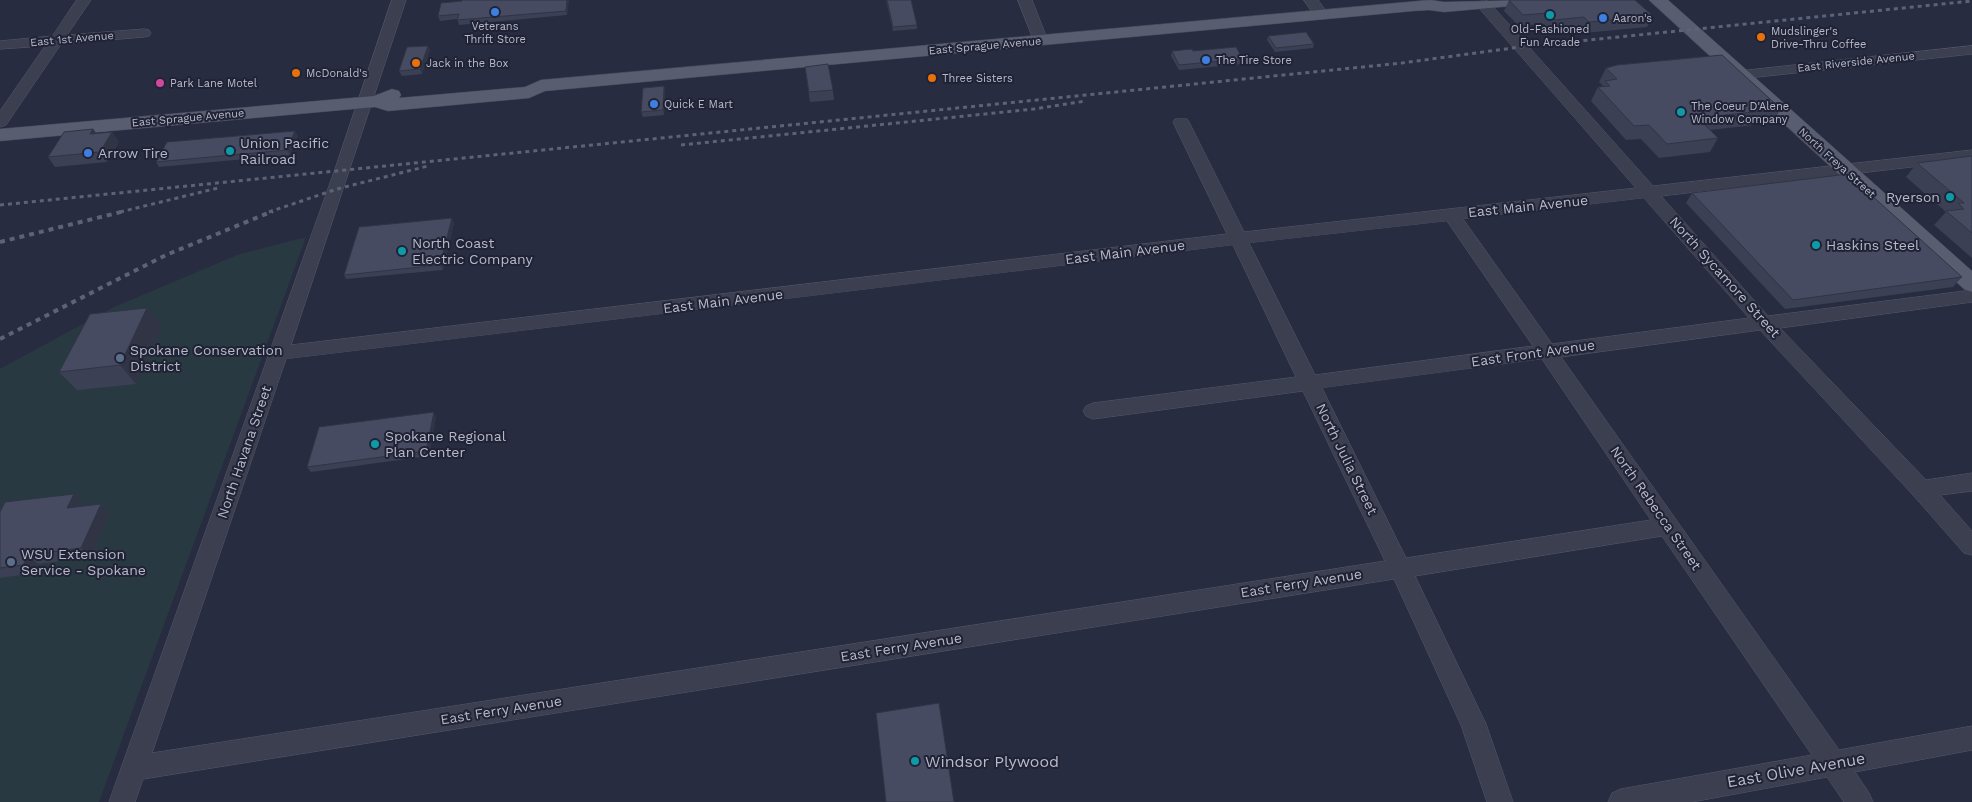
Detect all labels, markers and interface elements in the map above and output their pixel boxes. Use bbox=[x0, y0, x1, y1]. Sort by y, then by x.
marker: Veterans Thrift Store bbox=[489, 6, 501, 18]
marker: Old-Fashioned Fun Arcade bbox=[1544, 9, 1556, 21]
marker: Aaron's bbox=[1597, 12, 1609, 24]
place label: Aaron's bbox=[1613, 12, 1652, 25]
place label: Veterans Thrift Store bbox=[464, 20, 526, 46]
place label: Old-Fashioned Fun Arcade bbox=[1511, 23, 1589, 49]
place label: Mudslinger's Drive-Thru Coffee bbox=[1771, 25, 1866, 51]
street label: East 1st Avenue bbox=[30, 29, 114, 49]
marker: Mudslinger's Drive-Thru Coffee bbox=[1755, 31, 1767, 43]
street label: East Sprague Avenue bbox=[928, 35, 1042, 57]
street label: East Riverside Avenue bbox=[1797, 49, 1915, 75]
marker: The Tire Store bbox=[1200, 54, 1212, 66]
place label: The Tire Store bbox=[1216, 54, 1292, 67]
marker: Jack in the Box bbox=[410, 57, 422, 69]
place label: Jack in the Box bbox=[426, 57, 508, 70]
marker: McDonald's bbox=[290, 67, 302, 79]
place label: McDonald's bbox=[306, 67, 368, 80]
marker: Three Sisters bbox=[926, 72, 938, 84]
place label: Three Sisters bbox=[942, 72, 1013, 85]
marker: Park Lane Motel bbox=[154, 77, 166, 89]
place label: Park Lane Motel bbox=[170, 77, 258, 90]
marker: Quick E Mart bbox=[648, 98, 660, 110]
place label: Quick E Mart bbox=[664, 98, 733, 111]
place label: The Coeur D'Alene Window Company bbox=[1691, 100, 1789, 126]
marker: The Coeur D'Alene Window Company bbox=[1675, 106, 1687, 118]
street label: East Sprague Avenue bbox=[131, 107, 245, 129]
street label: North Freya Street bbox=[1796, 125, 1878, 201]
place label: Union Pacific Railroad bbox=[240, 135, 329, 167]
place label: Arrow Tire bbox=[98, 145, 168, 161]
marker: Union Pacific Railroad bbox=[224, 145, 236, 157]
marker: Arrow Tire bbox=[82, 147, 94, 159]
place label: Ryerson bbox=[1886, 189, 1940, 205]
marker: Ryerson bbox=[1944, 191, 1956, 203]
street label: East Main Avenue bbox=[1467, 192, 1589, 220]
street label: North Sycamore Street bbox=[1667, 213, 1784, 341]
place label: North Coast Electric Company bbox=[412, 235, 534, 267]
street label: East Main Avenue bbox=[1064, 237, 1186, 267]
place label: Haskins Steel bbox=[1826, 237, 1920, 253]
marker: Haskins Steel bbox=[1810, 239, 1822, 251]
marker: North Coast Electric Company bbox=[396, 245, 408, 257]
street label: East Main Avenue bbox=[662, 286, 784, 316]
street label: East Front Avenue bbox=[1470, 336, 1596, 370]
place label: Spokane Conservation District bbox=[130, 342, 283, 374]
marker: Spokane Conservation District bbox=[114, 352, 126, 364]
street label: North Havana Street bbox=[214, 383, 274, 520]
street label: North Julia Street bbox=[1313, 401, 1381, 517]
place label: Spokane Regional Plan Center bbox=[385, 428, 507, 460]
marker: Spokane Regional Plan Center bbox=[369, 438, 381, 450]
street label: North Rebecca Street bbox=[1607, 443, 1705, 573]
place label: WSU Extension Service - Spokane bbox=[21, 546, 146, 578]
marker: WSU Extension Service - Spokane bbox=[5, 556, 17, 568]
street label: East Ferry Avenue bbox=[1239, 565, 1363, 601]
street label: East Ferry Avenue bbox=[839, 629, 963, 665]
street label: East Ferry Avenue bbox=[439, 692, 563, 728]
street label: East Olive Avenue bbox=[1725, 748, 1867, 792]
place label: Windsor Plywood bbox=[925, 752, 1059, 771]
marker: Windsor Plywood bbox=[909, 755, 921, 767]

